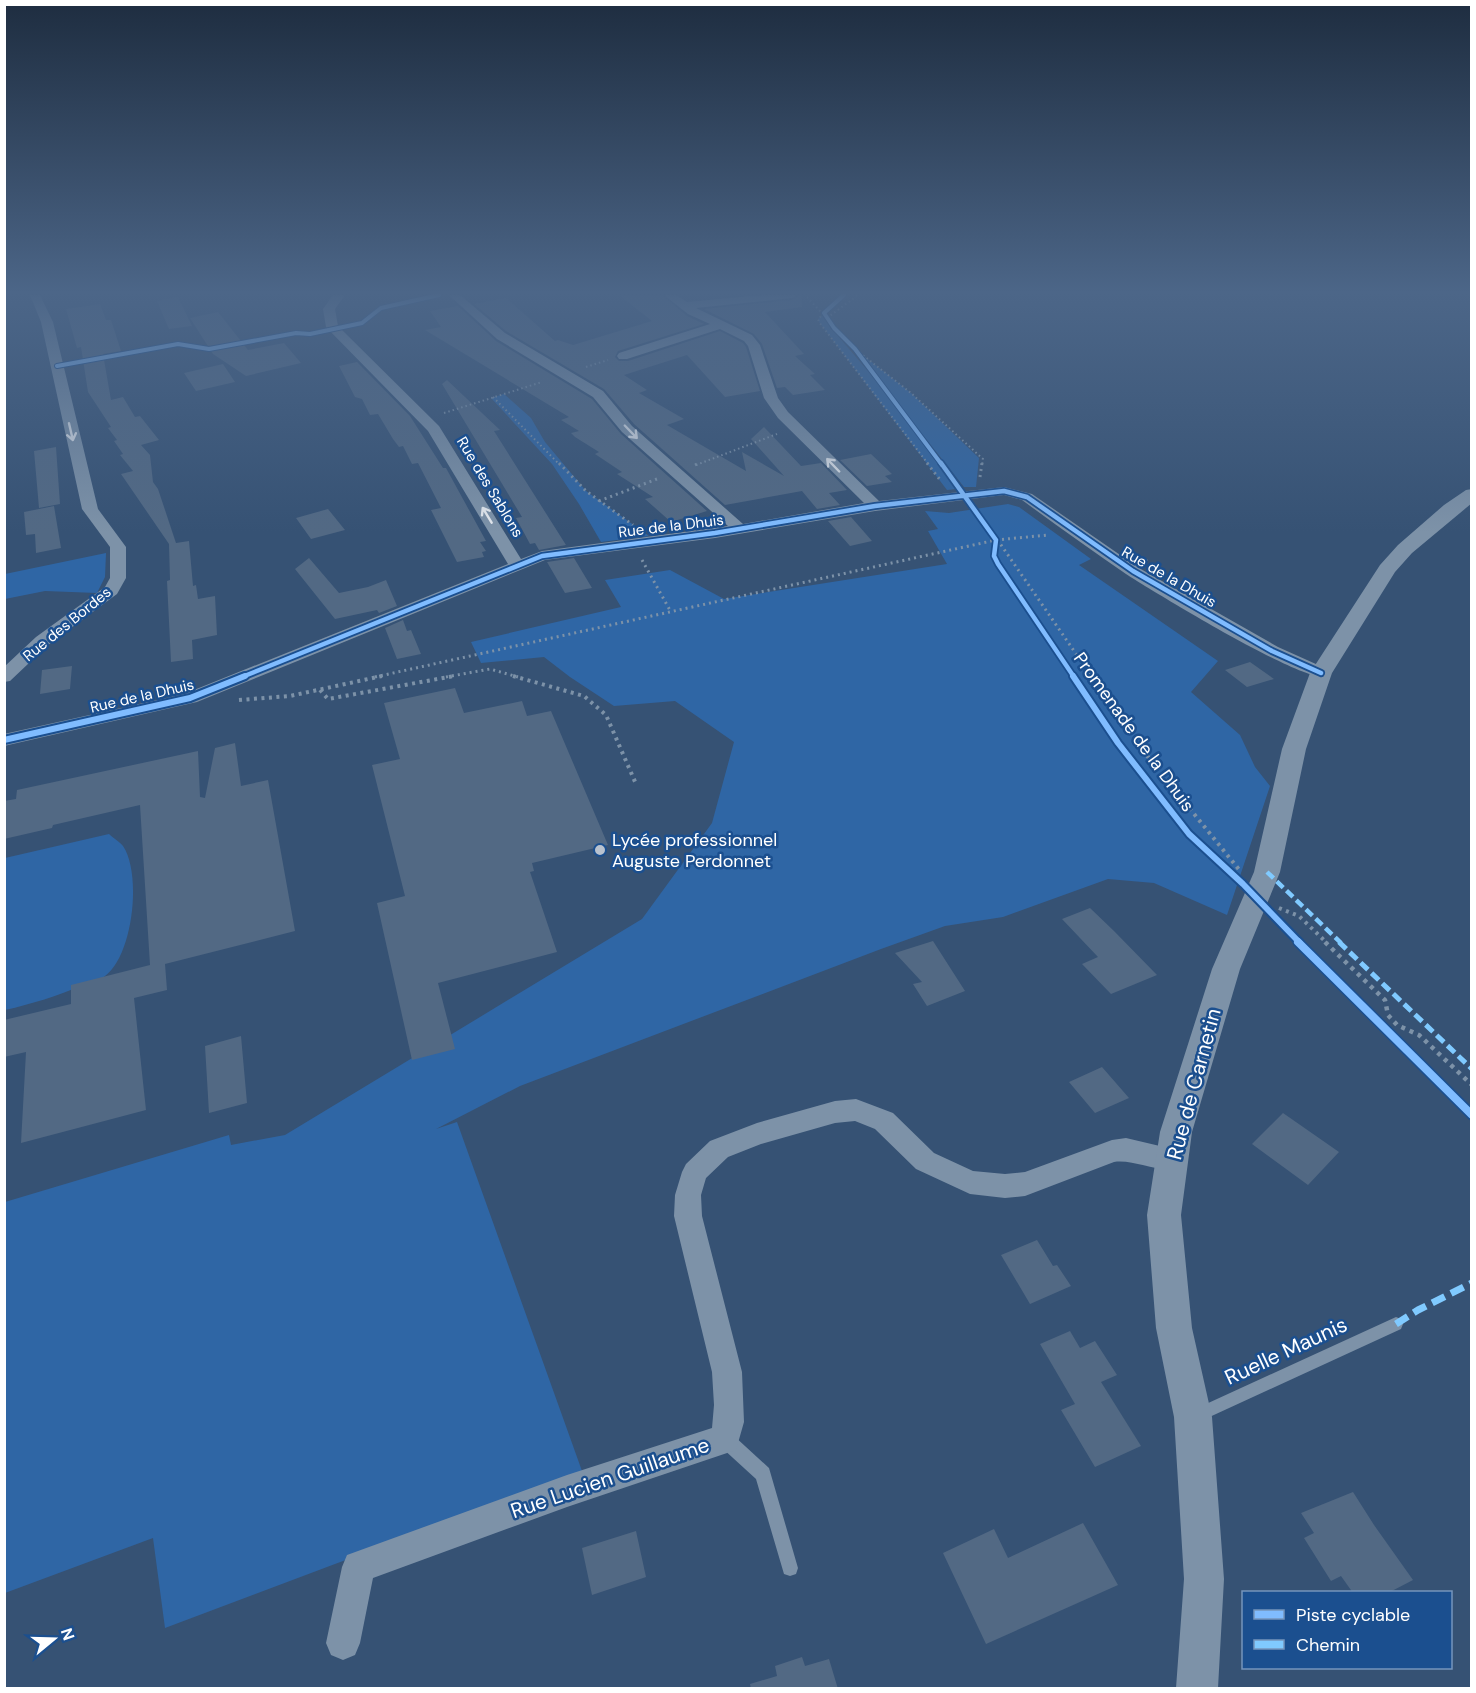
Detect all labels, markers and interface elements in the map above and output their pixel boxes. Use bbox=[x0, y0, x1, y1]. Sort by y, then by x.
one-way arrow bbox=[66, 422, 77, 441]
one-way arrow bbox=[624, 424, 638, 439]
street label: Rue des Sablons bbox=[452, 433, 528, 541]
one-way arrow bbox=[826, 458, 841, 473]
one-way arrow bbox=[481, 507, 493, 524]
street label: Rue de la Dhuis bbox=[617, 510, 725, 542]
street label: Rue de la Dhuis bbox=[1118, 542, 1220, 612]
street label: Rue des Bordes bbox=[19, 582, 115, 666]
street label: Promenade de la Dhuis bbox=[1068, 648, 1200, 816]
street label: Rue de la Dhuis bbox=[88, 674, 196, 718]
place label: Lycée professionnel Auguste Perdonnet bbox=[612, 828, 777, 873]
marker: Lycée professionnel Auguste Perdonnet bbox=[593, 843, 607, 857]
street label: Rue de Carnetin bbox=[1160, 1005, 1228, 1163]
street label: Ruelle Maunis bbox=[1220, 1310, 1352, 1392]
street label: Rue Lucien Guillaume bbox=[507, 1431, 713, 1525]
legend bbox=[1242, 1591, 1452, 1669]
text: Piste cyclable bbox=[1296, 1603, 1410, 1627]
north arrow bbox=[24, 1609, 84, 1669]
text: N bbox=[56, 1625, 80, 1643]
text: Chemin bbox=[1296, 1633, 1360, 1657]

